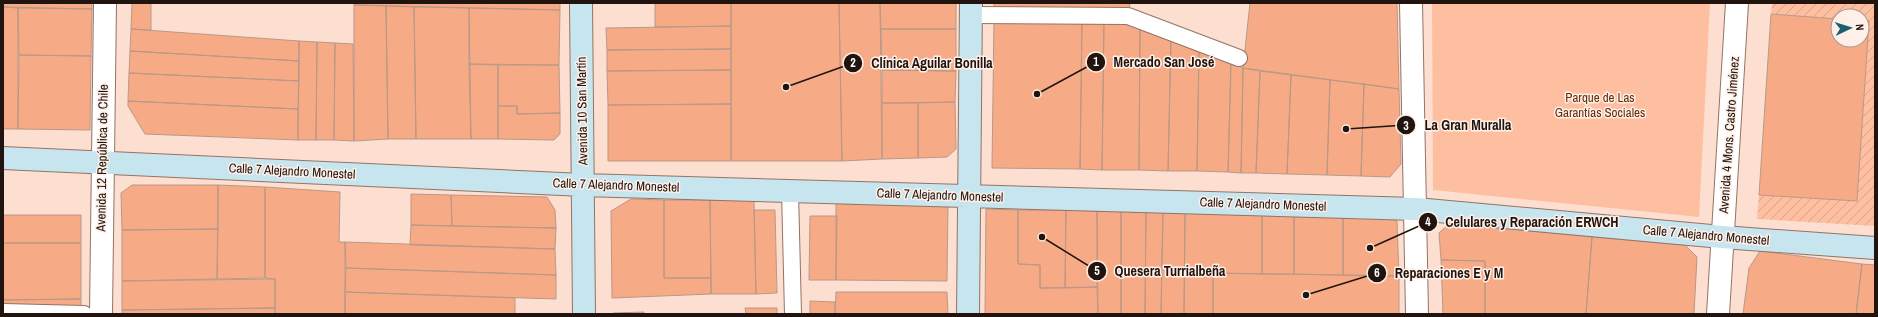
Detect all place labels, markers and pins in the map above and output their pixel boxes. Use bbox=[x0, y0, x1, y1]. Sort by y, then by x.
callout: Mercado San José bbox=[1086, 49, 1222, 75]
callout: Clínica Aguilar Bonilla bbox=[843, 50, 1001, 76]
callout: La Gran Muralla bbox=[1396, 112, 1519, 138]
callout: Celulares y Reparación ERWCH bbox=[1418, 209, 1627, 235]
callout: Quesera Turrialbeña bbox=[1087, 258, 1234, 284]
callout: Reparaciones E y M bbox=[1367, 260, 1511, 286]

